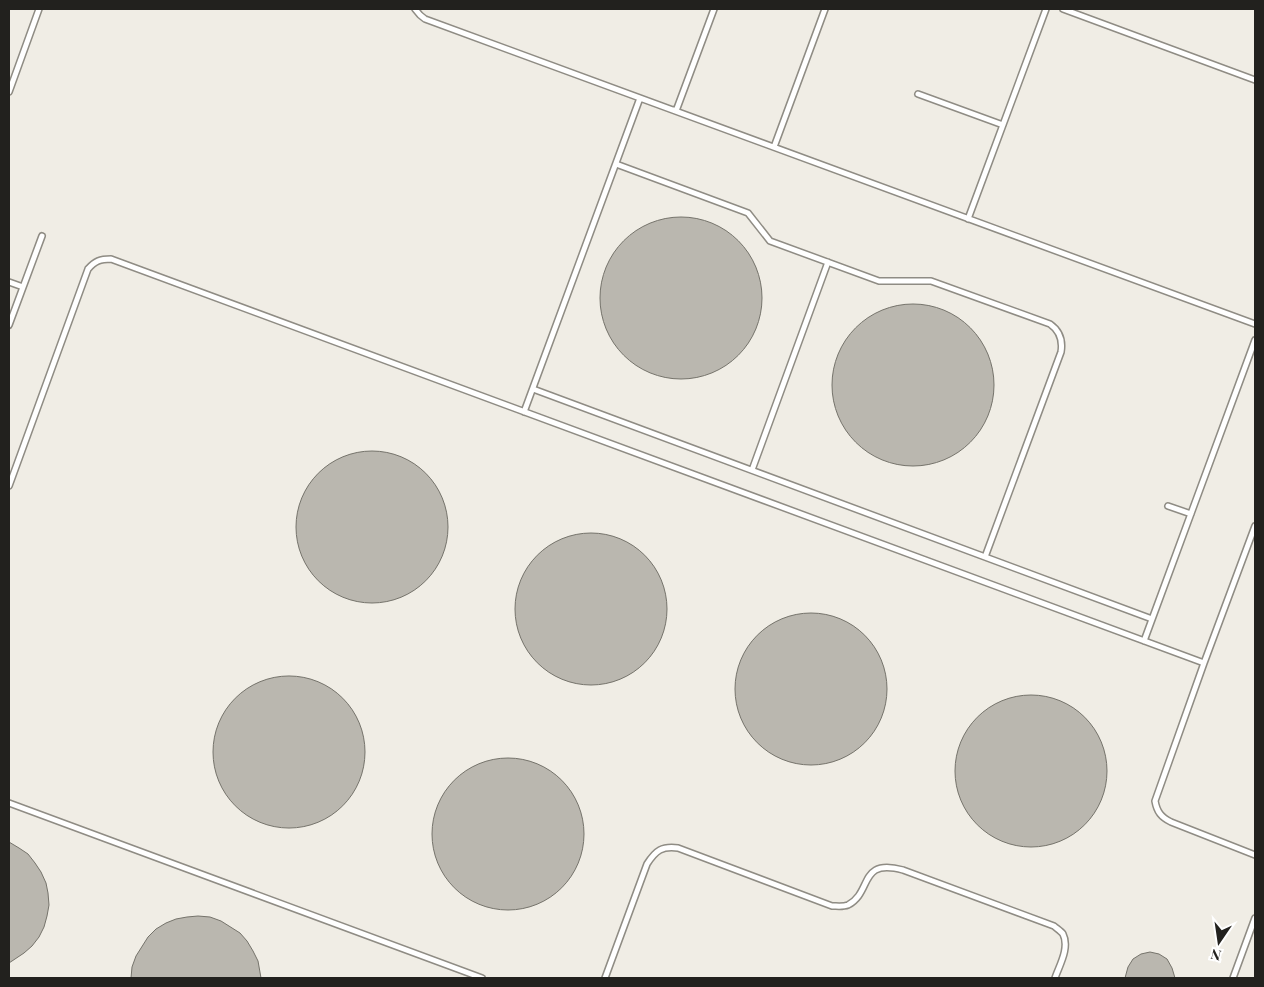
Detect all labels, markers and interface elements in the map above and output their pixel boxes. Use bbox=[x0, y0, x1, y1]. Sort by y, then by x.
north arrow bbox=[1194, 917, 1244, 967]
text: N bbox=[1209, 945, 1223, 966]

